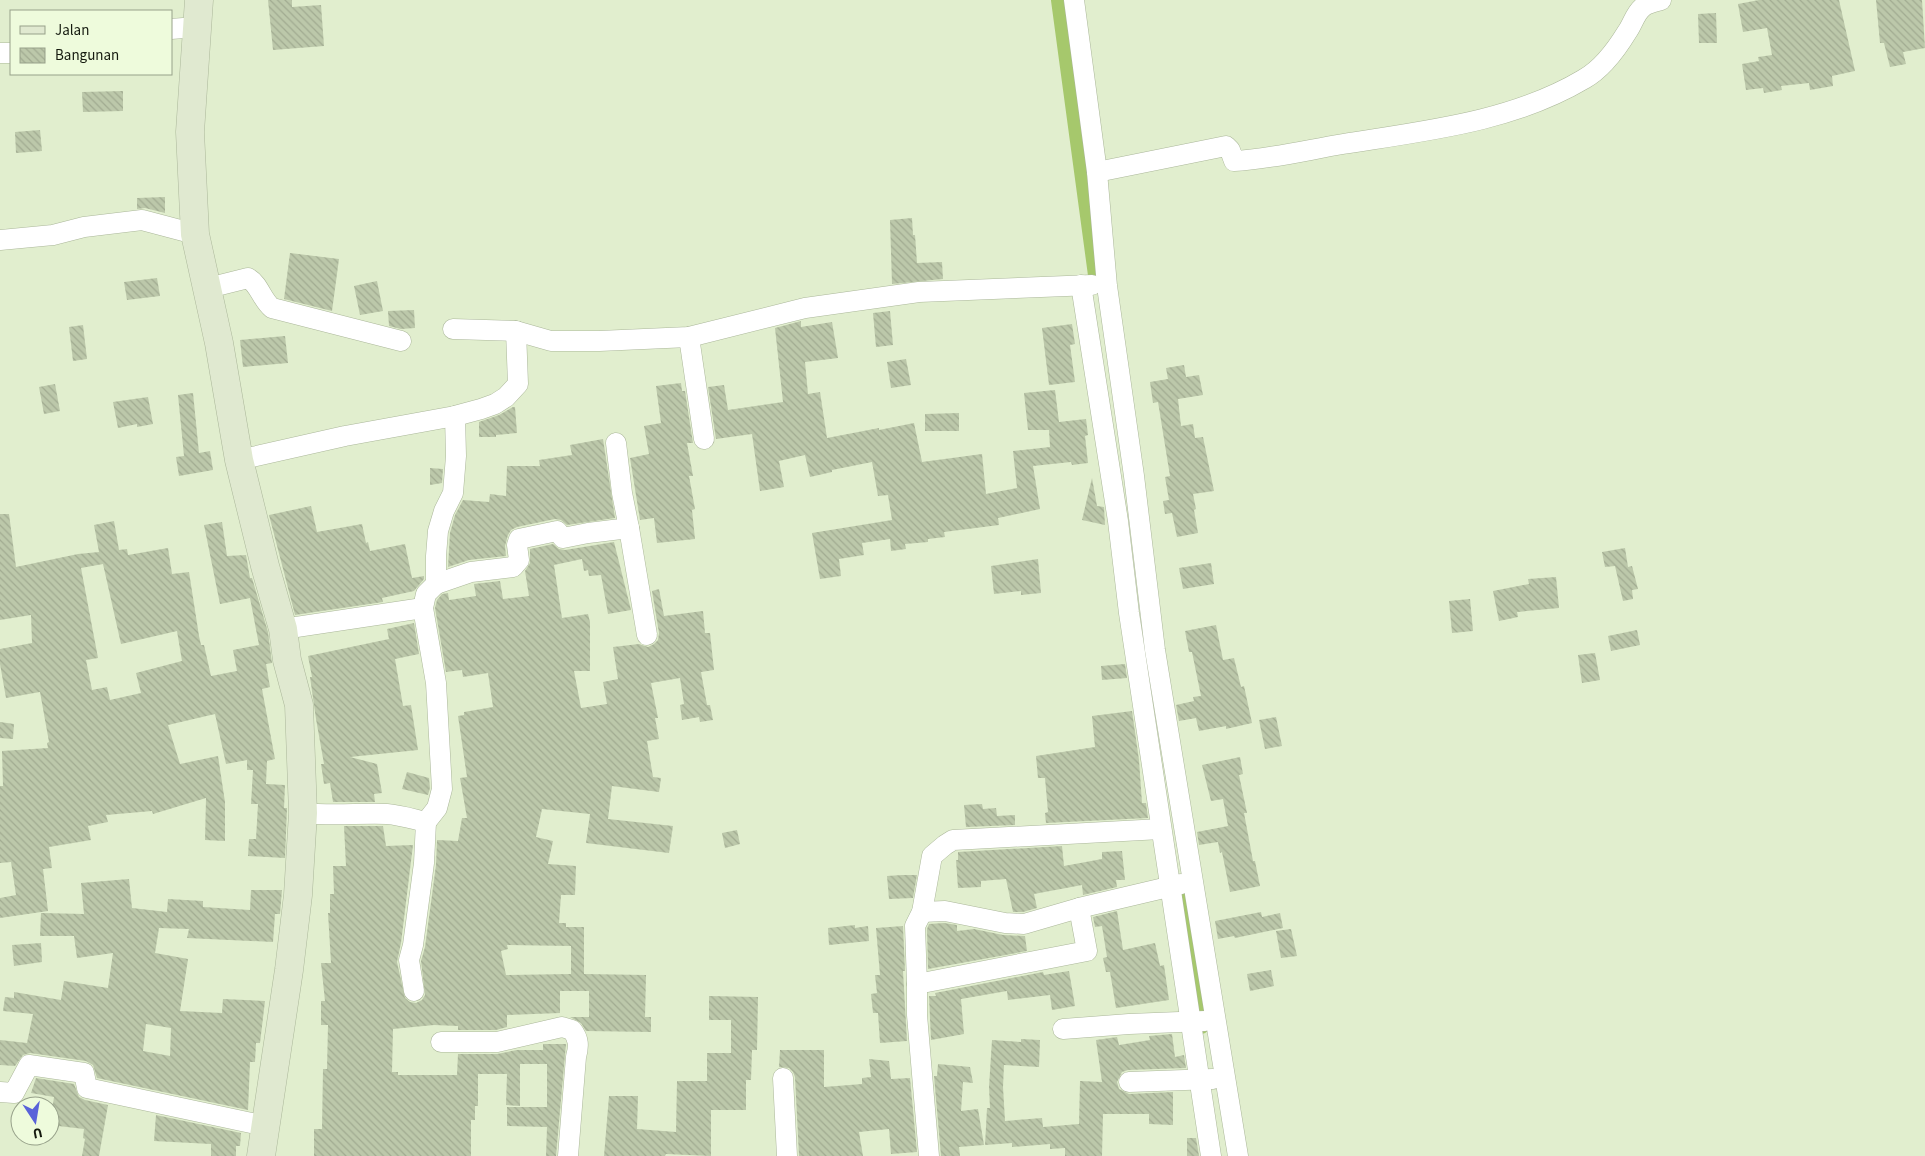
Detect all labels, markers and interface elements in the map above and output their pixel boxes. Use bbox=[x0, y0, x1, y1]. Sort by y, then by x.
legend bbox=[10, 10, 172, 75]
text: Jalan bbox=[55, 20, 89, 41]
text: Bangunan bbox=[55, 45, 119, 66]
north arrow bbox=[10, 1096, 60, 1146]
text: U bbox=[31, 1122, 44, 1143]

